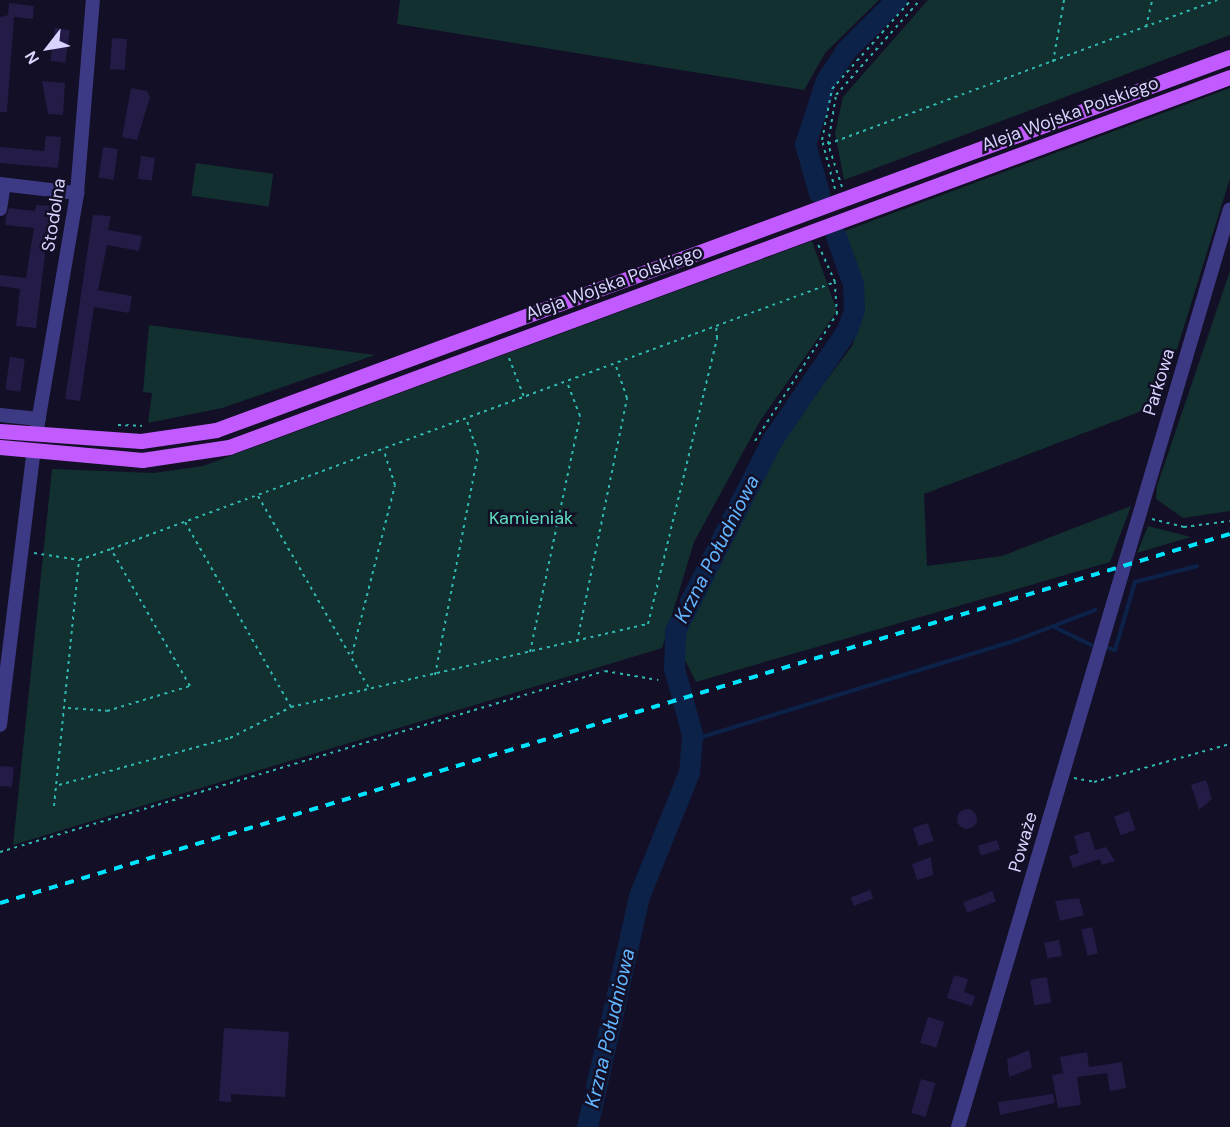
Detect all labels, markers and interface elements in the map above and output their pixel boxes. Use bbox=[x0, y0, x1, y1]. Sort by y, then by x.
north arrow bbox=[18, 18, 78, 78]
text: N bbox=[20, 47, 44, 68]
street label: Aleja Wojska Polskiego bbox=[979, 72, 1161, 156]
street label: Stodolna bbox=[38, 177, 70, 253]
street label: Aleja Wojska Polskiego bbox=[523, 241, 705, 325]
street label: Parkowa bbox=[1139, 346, 1179, 418]
water label: Krzna Południowa bbox=[669, 471, 765, 627]
park label: Kamieniak bbox=[489, 507, 573, 529]
street label: Poważe bbox=[1004, 809, 1042, 875]
water label: Krzna Południowa bbox=[580, 946, 640, 1110]

